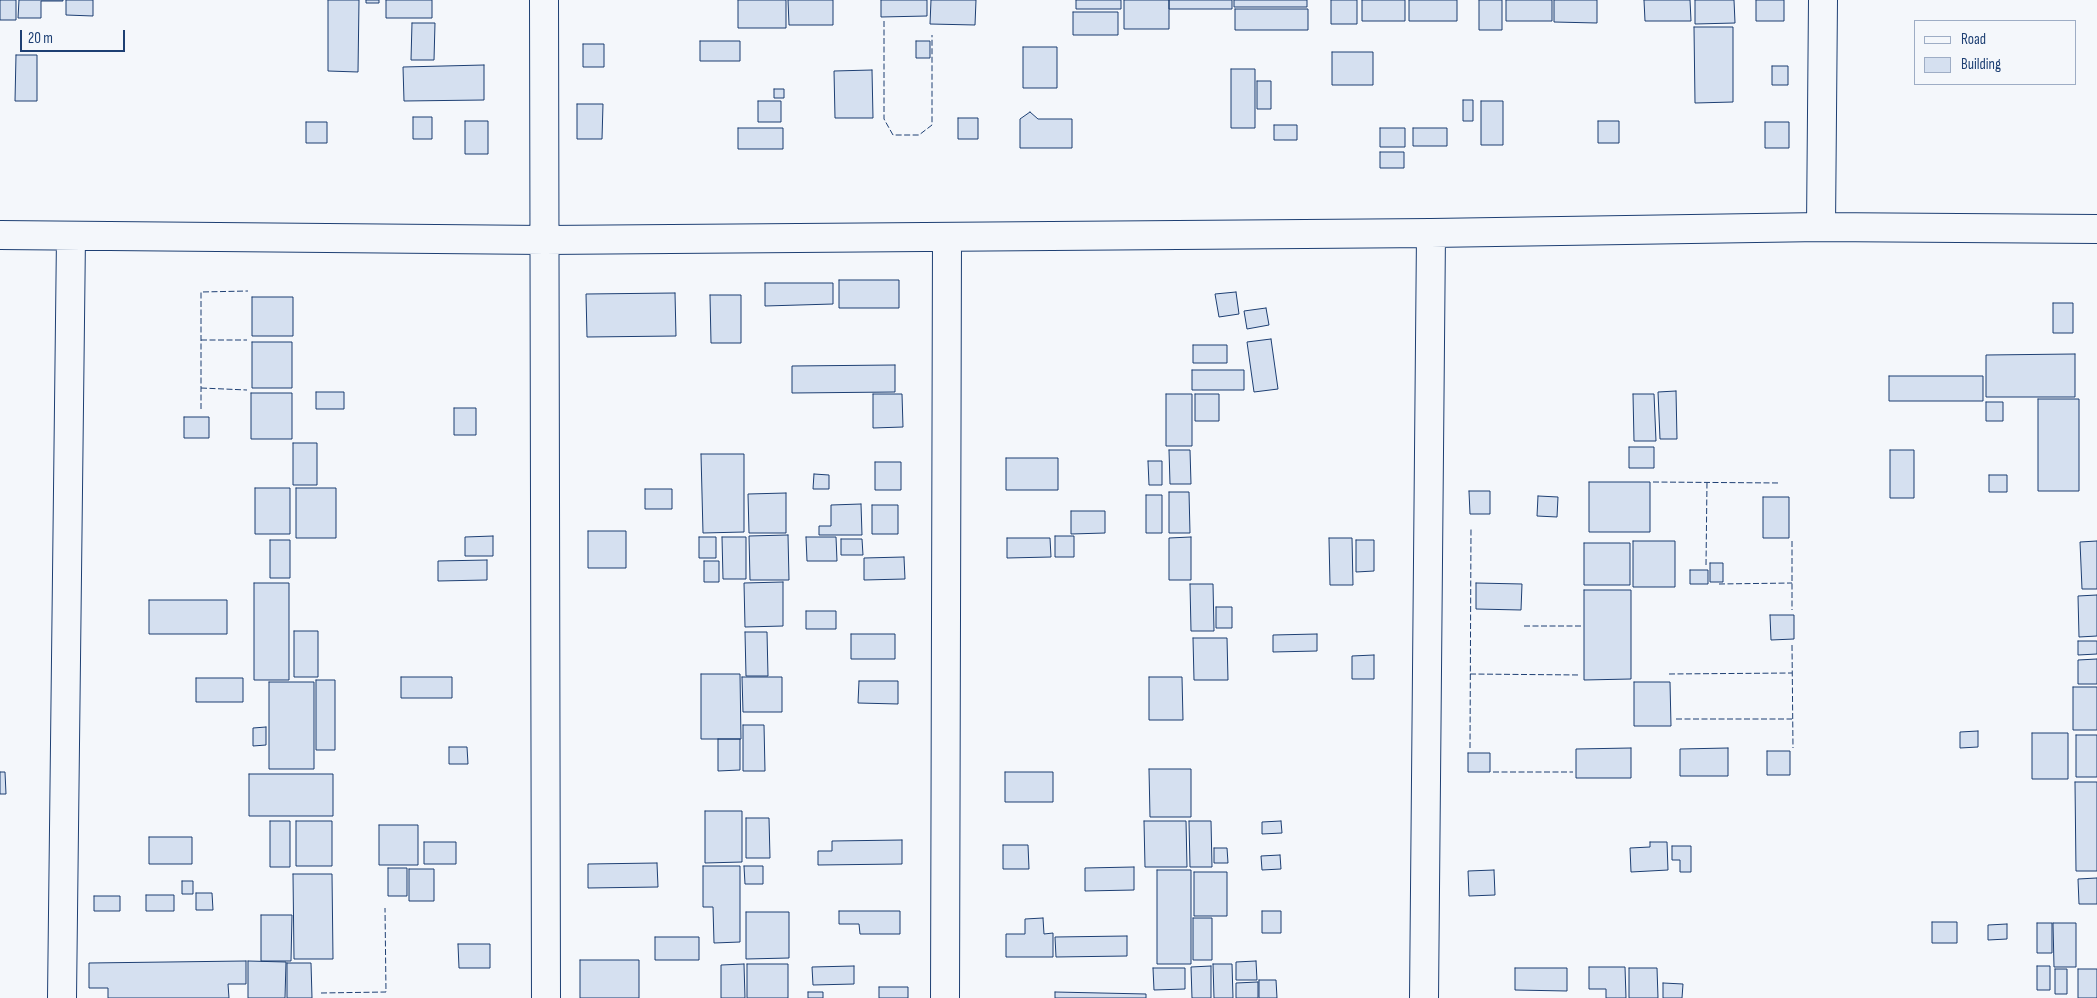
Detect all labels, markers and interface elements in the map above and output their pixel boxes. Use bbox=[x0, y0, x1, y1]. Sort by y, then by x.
scale bar bbox=[22, 20, 128, 52]
legend bbox=[1914, 20, 2077, 85]
text: 20 m bbox=[28, 29, 53, 48]
text: Road bbox=[1961, 30, 1986, 49]
text: Building bbox=[1961, 55, 2001, 74]

